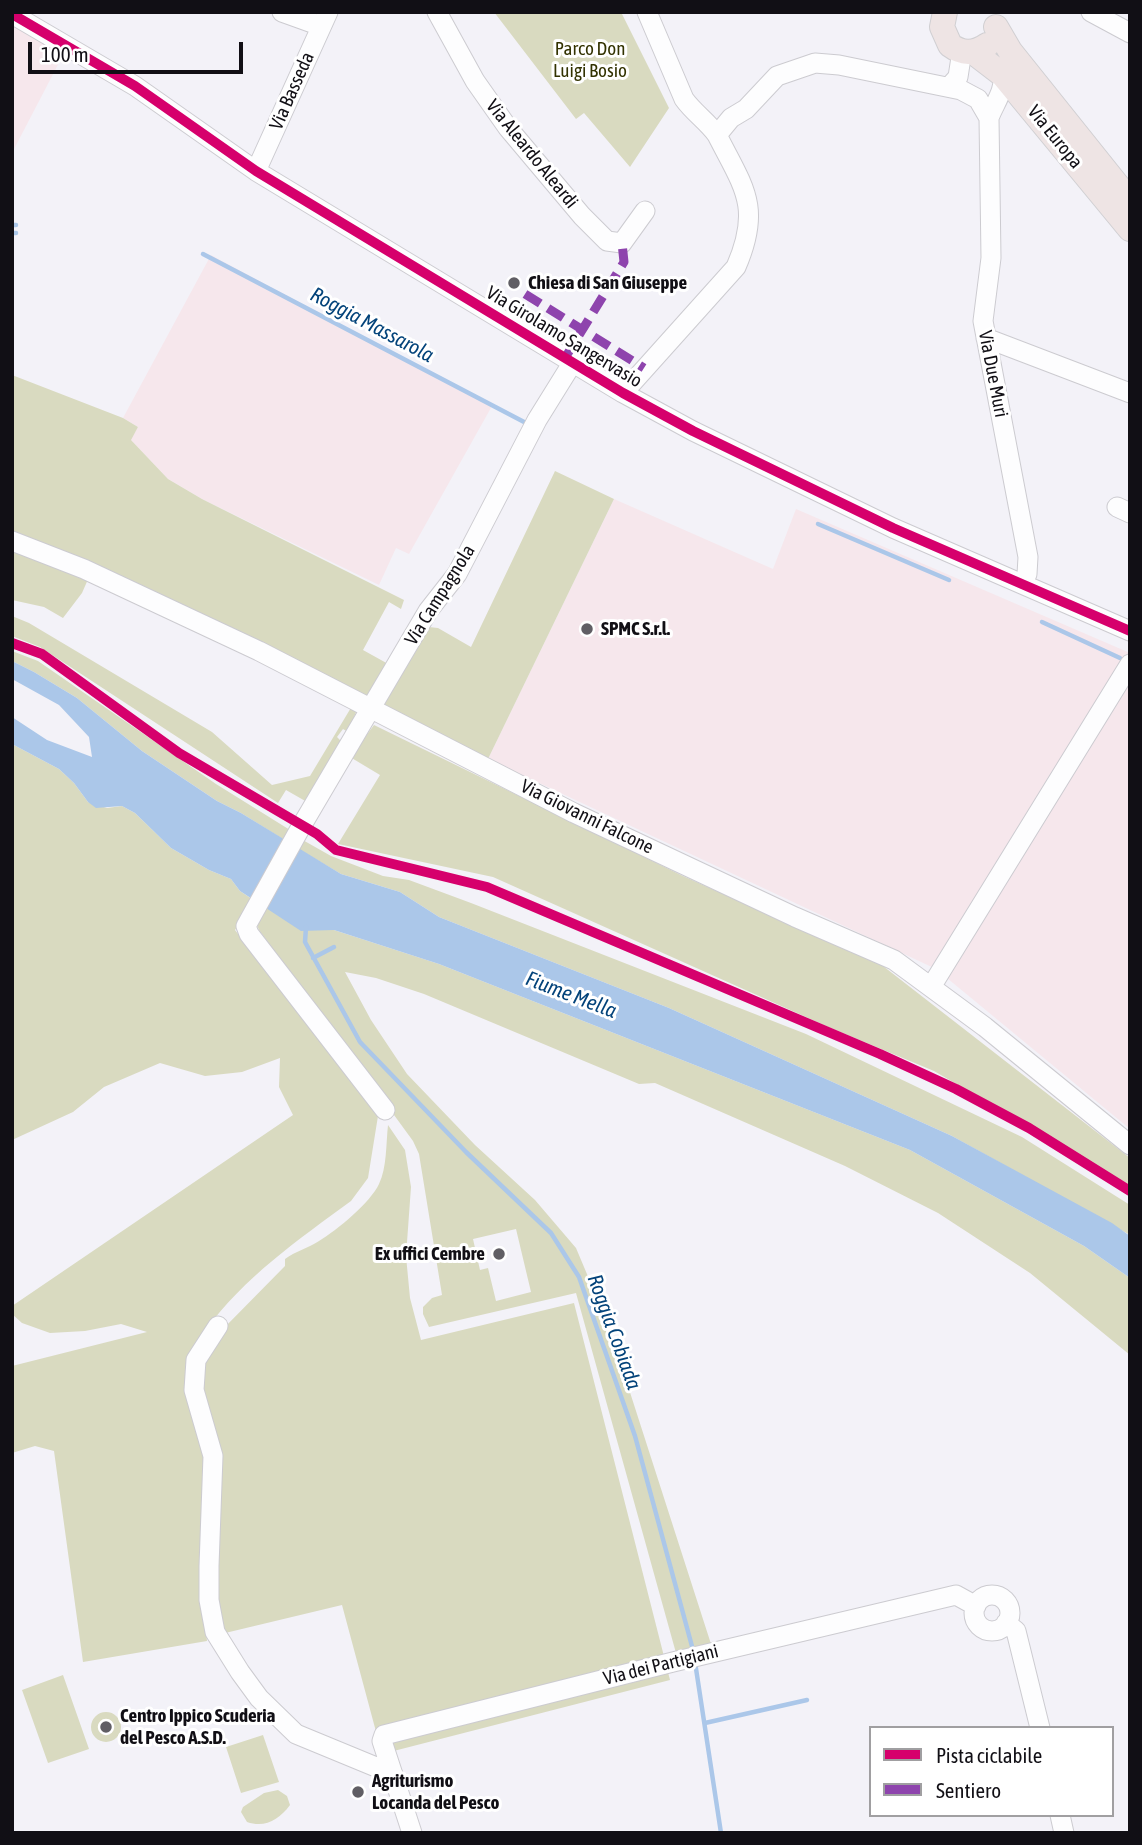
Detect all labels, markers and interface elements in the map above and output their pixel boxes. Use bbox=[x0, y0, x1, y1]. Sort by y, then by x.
scale bar bbox=[32, 28, 247, 72]
park label: Parco Don Luigi Bosio bbox=[553, 38, 627, 82]
text: 100 m bbox=[41, 42, 89, 66]
street label: Via Basseda bbox=[265, 49, 319, 133]
street label: Via Aleardo Aleardi bbox=[481, 95, 583, 213]
street label: Via Europa bbox=[1023, 101, 1087, 173]
place label: Chiesa di San Giuseppe bbox=[528, 272, 687, 294]
marker: Chiesa di San Giuseppe bbox=[506, 275, 522, 291]
street label: Via Girolamo Sangervasio bbox=[482, 281, 646, 393]
water label: Roggia Massarola bbox=[306, 282, 438, 368]
street label: Via Due Muri bbox=[973, 329, 1013, 419]
street label: Via Campagnola bbox=[400, 541, 480, 649]
place label: SPMC S.r.l. bbox=[601, 618, 670, 640]
marker: SPMC S.r.l. bbox=[579, 621, 595, 637]
street label: Via Giovanni Falcone bbox=[517, 775, 657, 859]
water label: Fiume Mella bbox=[522, 966, 620, 1024]
place label: Ex uffici Cembre bbox=[375, 1243, 485, 1265]
marker: Ex uffici Cembre bbox=[491, 1246, 507, 1262]
water label: Roggia Cobiada bbox=[582, 1271, 646, 1393]
street label: Via dei Partigiani bbox=[601, 1640, 721, 1690]
place label: Centro Ippico Scuderia del Pesco A.S.D. bbox=[120, 1705, 275, 1749]
marker: Centro Ippico Scuderia del Pesco A.S.D. bbox=[98, 1719, 114, 1735]
legend bbox=[869, 1726, 1114, 1817]
text: Pista ciclabile bbox=[936, 1743, 1042, 1767]
place label: Agriturismo Locanda del Pesco bbox=[372, 1770, 499, 1814]
text: Sentiero bbox=[936, 1778, 1001, 1802]
marker: Agriturismo Locanda del Pesco bbox=[350, 1784, 366, 1800]

